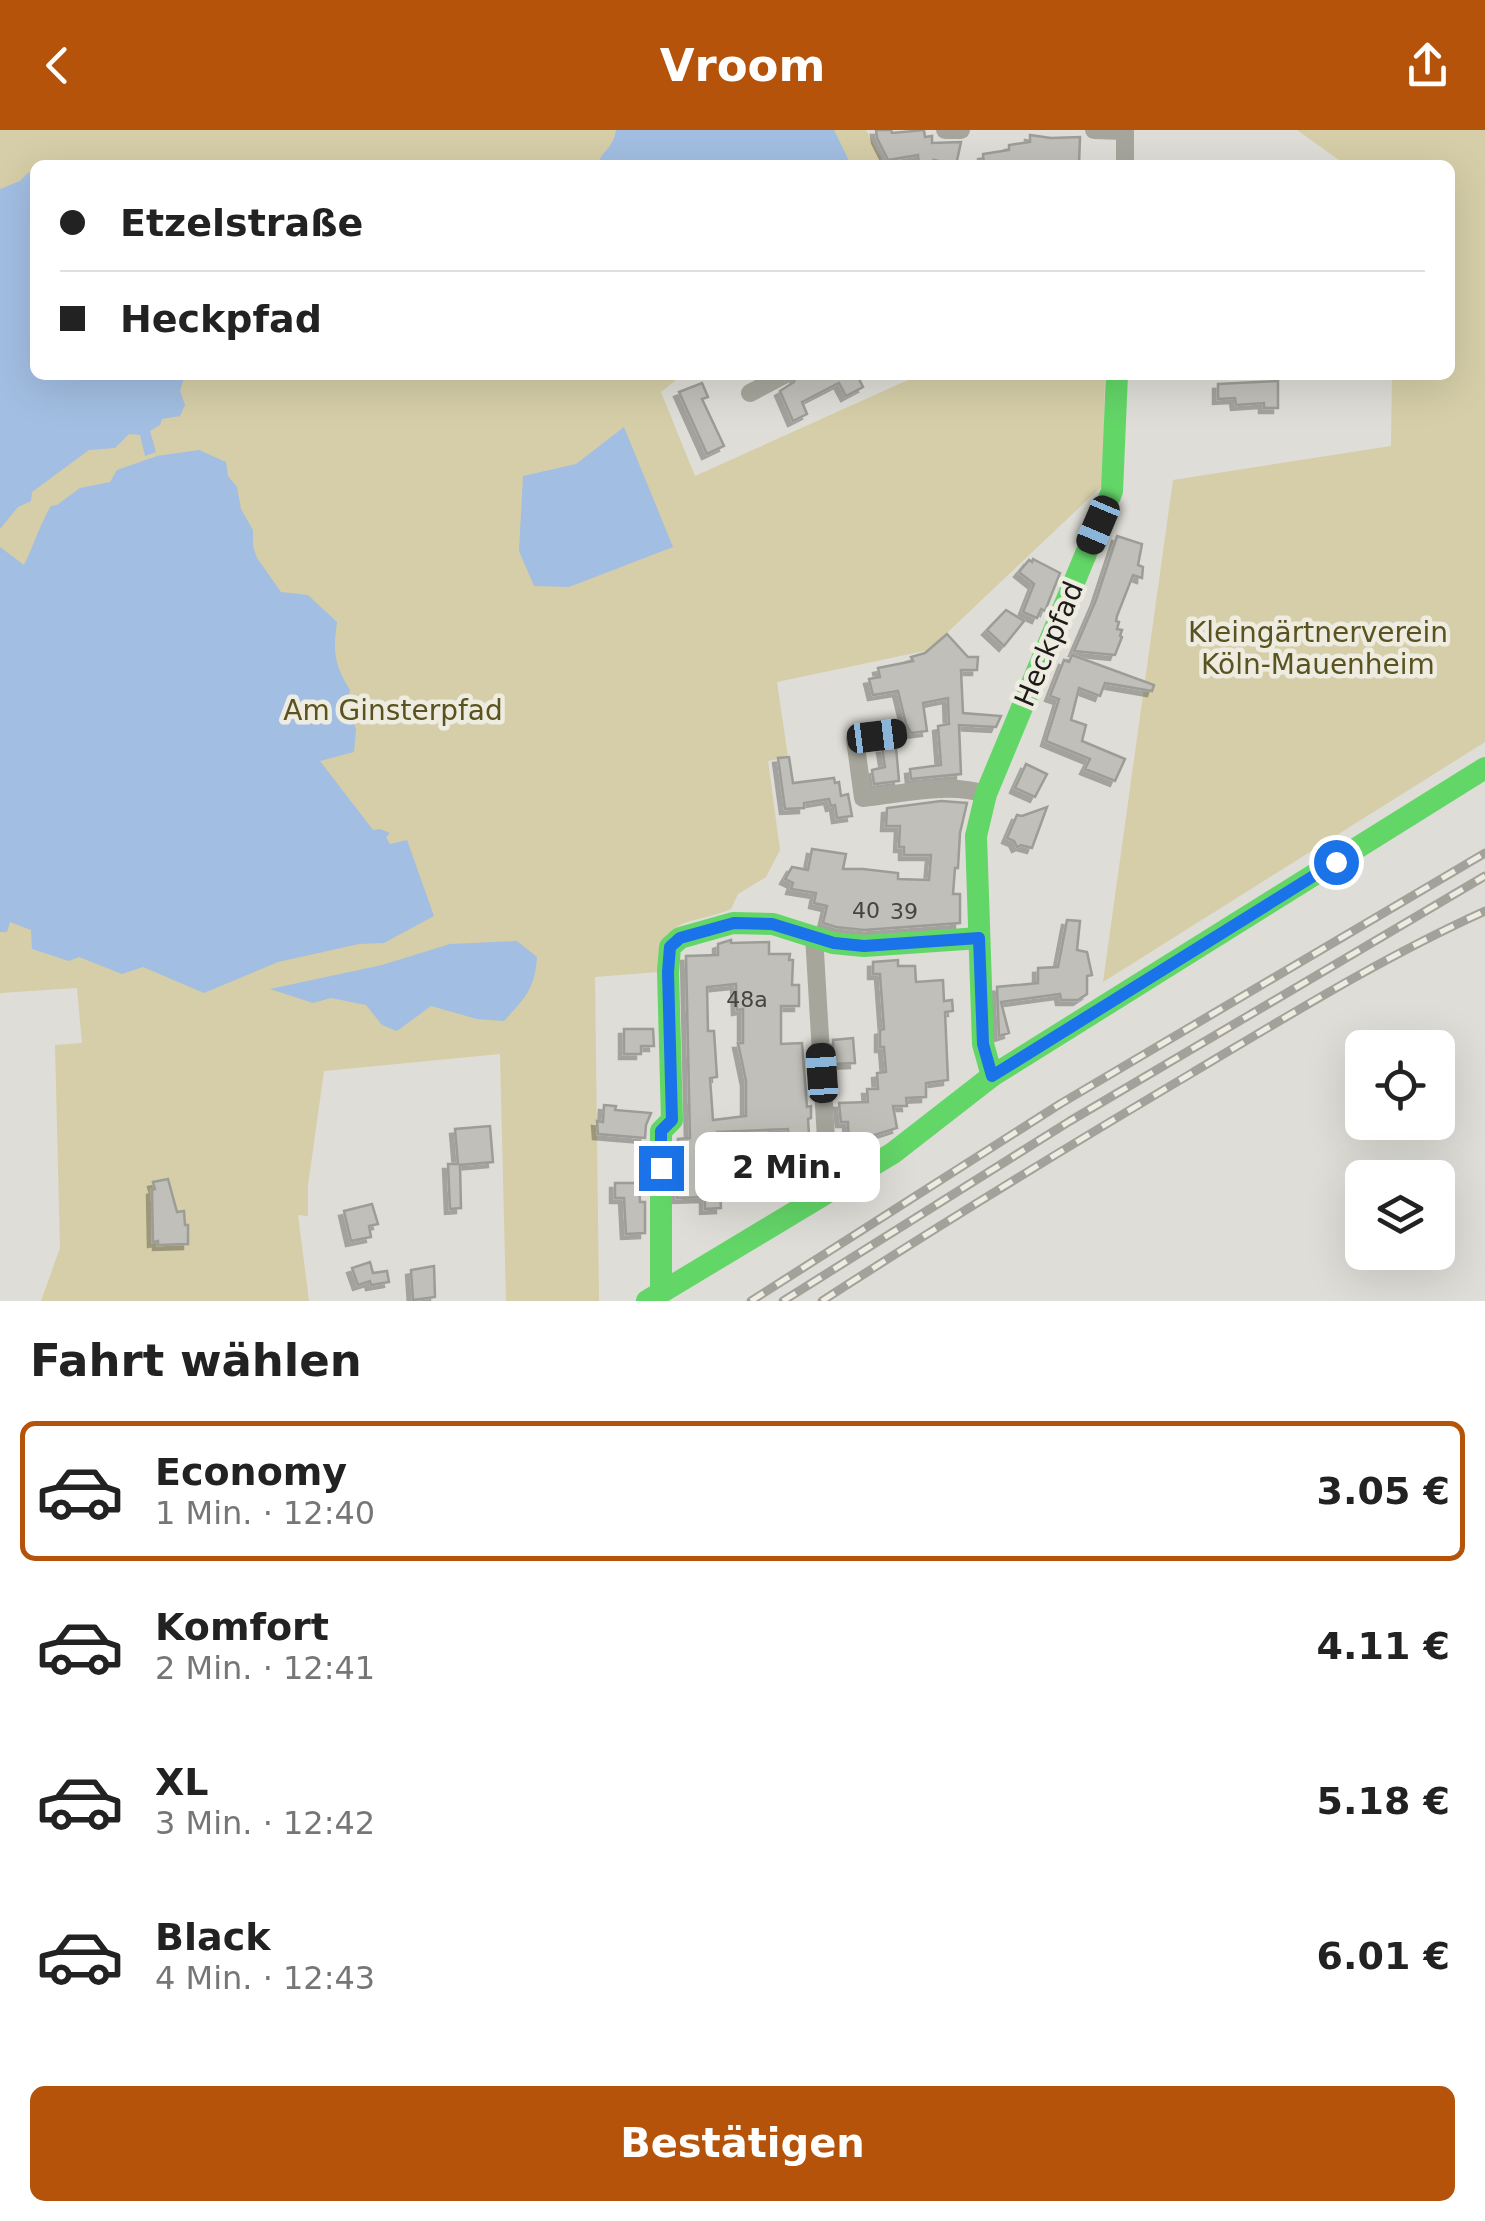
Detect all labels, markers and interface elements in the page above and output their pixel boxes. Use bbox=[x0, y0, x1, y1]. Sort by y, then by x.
icon: back bbox=[30, 38, 85, 93]
icon: share bbox=[1400, 38, 1455, 93]
text: Vroom bbox=[660, 39, 825, 92]
text: Etzelstraße bbox=[120, 201, 363, 245]
text: Heckpfad bbox=[120, 297, 322, 341]
car bbox=[1072, 492, 1124, 558]
street label: Heckpfad bbox=[1008, 577, 1090, 711]
park label: Kleingärtnerverein Köln-Mauenheim bbox=[1188, 616, 1448, 681]
park label: Am Ginsterpfad bbox=[283, 694, 503, 727]
car bbox=[845, 717, 909, 755]
route start bbox=[1314, 840, 1359, 885]
house number: 40 bbox=[852, 898, 880, 923]
house number: 39 bbox=[890, 899, 918, 924]
house number: 48a bbox=[726, 987, 768, 1012]
map controls bbox=[1345, 1030, 1455, 1270]
button: locate bbox=[1345, 1030, 1455, 1140]
car bbox=[805, 1042, 839, 1104]
callout: 2 Min. bbox=[696, 1133, 881, 1203]
route end bbox=[639, 1146, 684, 1191]
text: 2 Min. bbox=[732, 1148, 843, 1186]
button: layers bbox=[1345, 1160, 1455, 1270]
text: Fahrt wählen bbox=[30, 1334, 362, 1387]
icon: car bbox=[35, 1446, 125, 1536]
text: Economy bbox=[155, 1450, 347, 1494]
text: 3.05 € bbox=[1317, 1469, 1450, 1513]
text: 1 Min. · 12:40 bbox=[155, 1494, 375, 1532]
icon: car bbox=[35, 1601, 125, 1691]
text: Komfort bbox=[155, 1605, 329, 1649]
text: 4.11 € bbox=[1317, 1624, 1450, 1668]
text: 2 Min. · 12:41 bbox=[155, 1649, 375, 1687]
icon: car bbox=[35, 1756, 125, 1846]
text: XL bbox=[155, 1760, 209, 1804]
text: 5.18 € bbox=[1317, 1779, 1450, 1823]
text: 3 Min. · 12:42 bbox=[155, 1804, 375, 1842]
icon: car bbox=[35, 1911, 125, 2001]
text: Black bbox=[155, 1915, 270, 1959]
text: 6.01 € bbox=[1317, 1934, 1450, 1978]
text: 4 Min. · 12:43 bbox=[155, 1959, 375, 1997]
button: Bestätigen bbox=[30, 2086, 1455, 2201]

